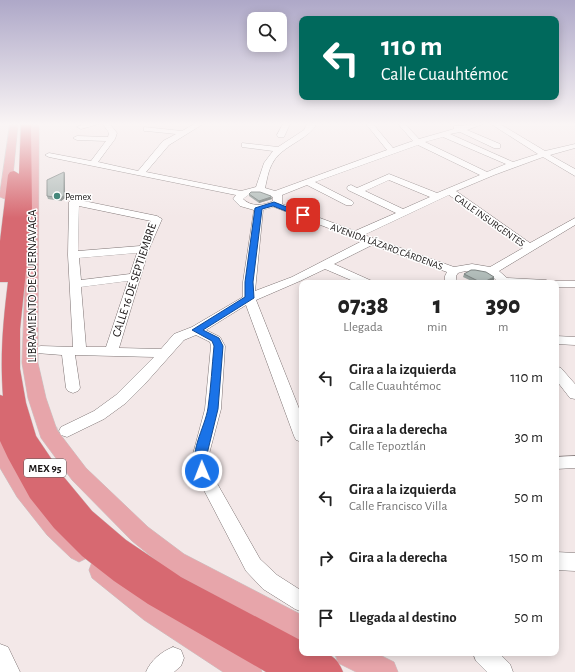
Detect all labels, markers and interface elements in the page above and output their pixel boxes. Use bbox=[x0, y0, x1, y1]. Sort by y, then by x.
map controls bbox=[247, 12, 287, 52]
button: search bbox=[247, 12, 287, 52]
icon: left bbox=[315, 32, 367, 84]
text: 110 m bbox=[381, 33, 443, 61]
text: Calle Cuauhtémoc bbox=[381, 66, 508, 84]
marker: Pemex bbox=[52, 191, 62, 201]
place label: Pemex bbox=[65, 192, 92, 202]
street label: CALLE INSURGENTES bbox=[452, 193, 527, 249]
pin bbox=[286, 198, 320, 232]
icon: arrive bbox=[292, 204, 314, 226]
street label: LIBRAMIENTO DE CUERNAVACA bbox=[26, 210, 38, 362]
street label: AVENIDA LÁZARO CÁRDENAS bbox=[329, 220, 445, 272]
street label: CALLE 16 DE SEPTIEMBRE bbox=[110, 221, 158, 338]
text: 07:38 bbox=[337, 294, 389, 318]
text: 1 bbox=[433, 294, 442, 318]
text: 390 bbox=[486, 294, 520, 318]
text: Llegada bbox=[343, 321, 383, 334]
text: min bbox=[427, 321, 447, 334]
text: m bbox=[498, 321, 508, 334]
text: Gira a la izquierda bbox=[349, 362, 456, 377]
icon: left bbox=[315, 367, 337, 389]
text: 110 m bbox=[510, 370, 543, 385]
text: Calle Cuauhtémoc bbox=[349, 380, 441, 393]
text: Gira a la derecha bbox=[349, 422, 448, 437]
icon: right bbox=[315, 427, 337, 449]
text: 30 m bbox=[514, 430, 543, 445]
text: Calle Tepoztlán bbox=[349, 440, 426, 453]
position arrow bbox=[181, 450, 223, 492]
road number: MEX 95 bbox=[24, 459, 66, 477]
text: Gira a la izquierda bbox=[349, 482, 456, 497]
icon: left bbox=[315, 487, 337, 509]
text: 50 m bbox=[514, 490, 543, 505]
text: Calle Francisco Villa bbox=[349, 500, 448, 513]
icon: right bbox=[315, 547, 337, 569]
text: Gira a la derecha bbox=[349, 550, 448, 565]
text: 150 m bbox=[509, 550, 543, 565]
icon: arrive bbox=[315, 607, 337, 629]
text: Llegada al destino bbox=[349, 610, 457, 625]
text: 50 m bbox=[514, 610, 543, 625]

